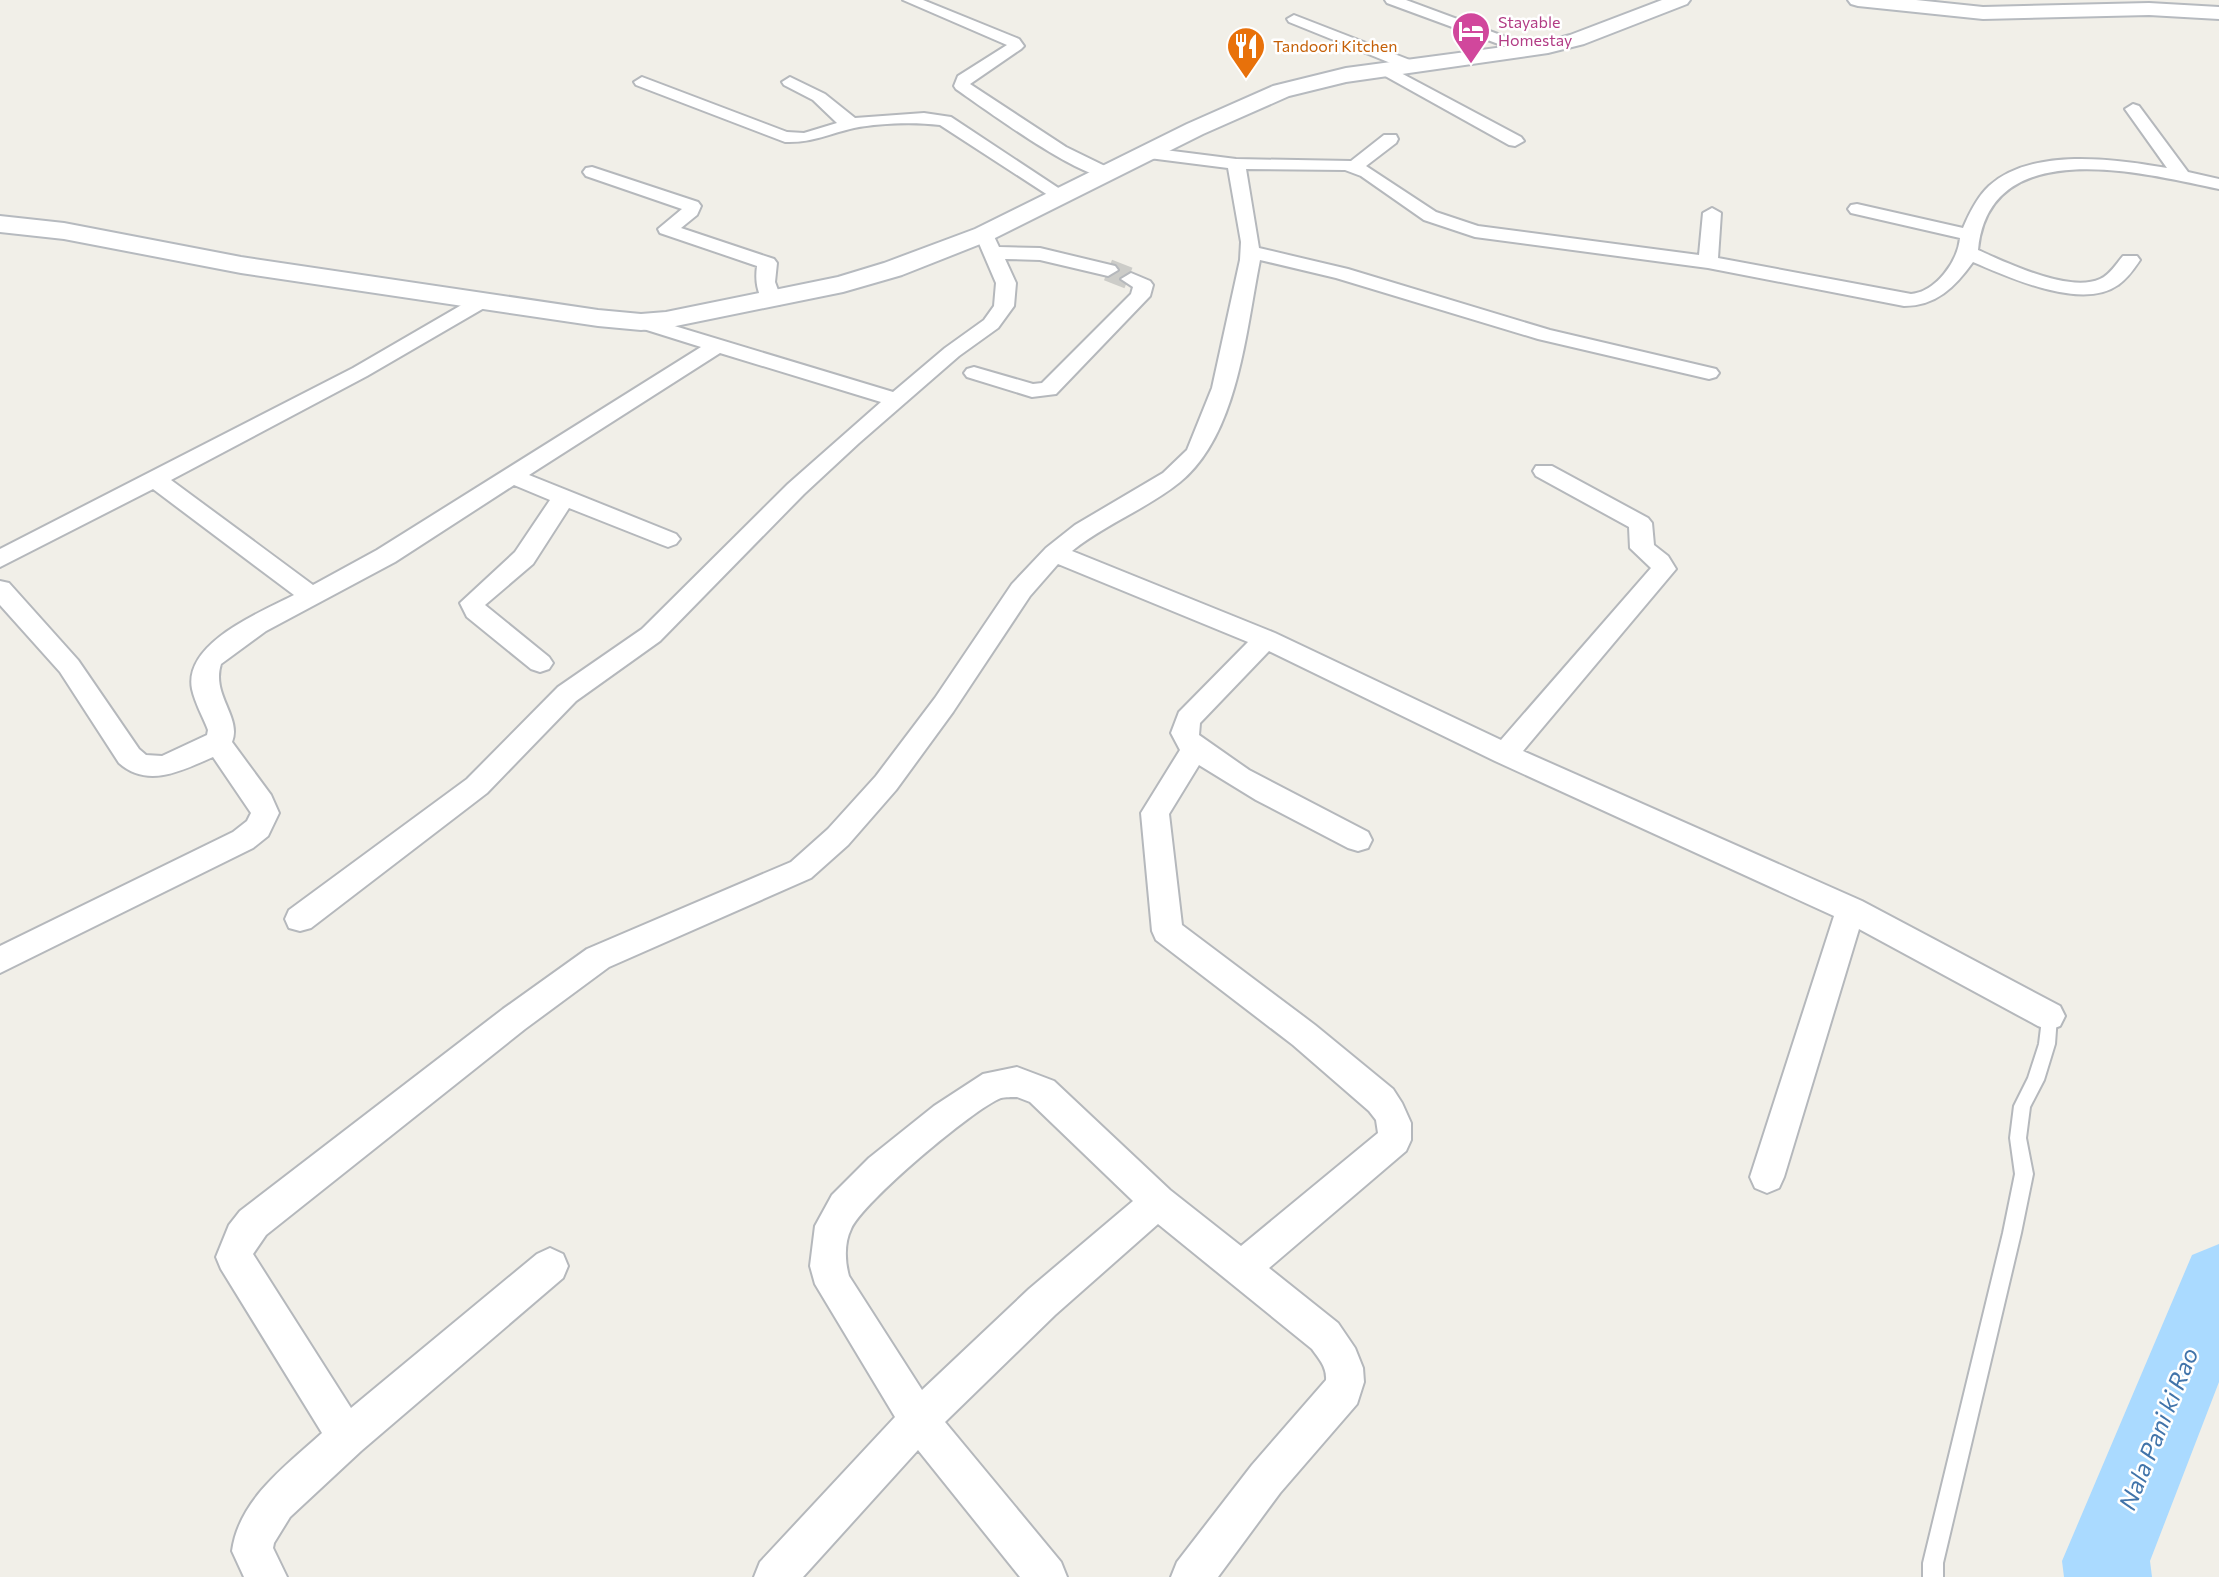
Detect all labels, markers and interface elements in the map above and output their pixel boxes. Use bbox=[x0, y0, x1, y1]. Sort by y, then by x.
hotel icon: Stayable Homestay bbox=[1450, 10, 1492, 65]
place label: Stayable Homestay bbox=[1498, 12, 1572, 49]
restaurant icon: Tandoori Kitchen bbox=[1225, 25, 1267, 80]
place label: Tandoori Kitchen bbox=[1273, 36, 1397, 55]
water label: Nala Pani ki Rao bbox=[2112, 1343, 2203, 1514]

